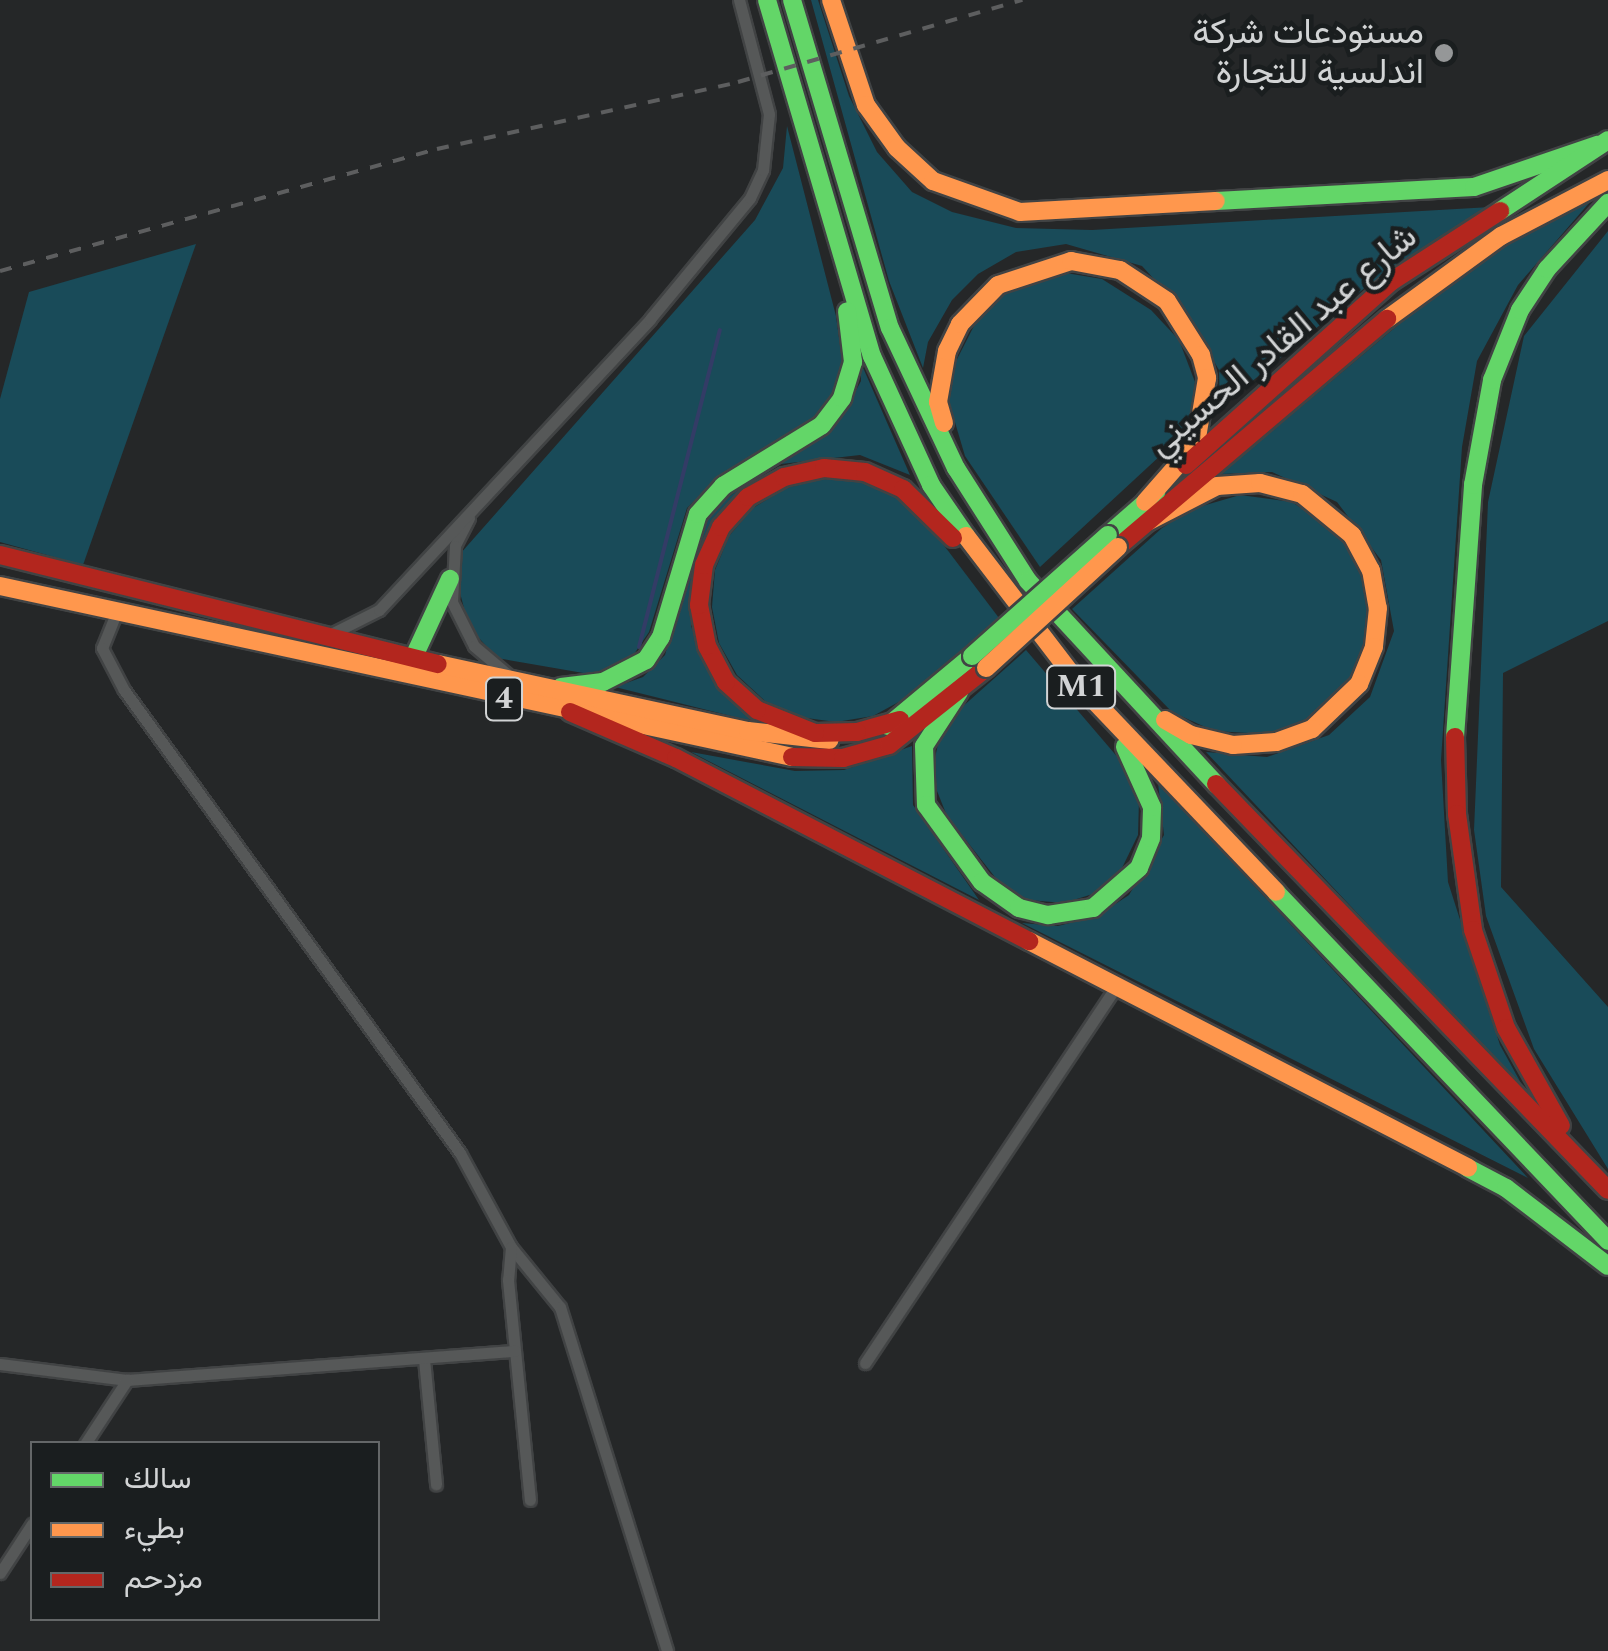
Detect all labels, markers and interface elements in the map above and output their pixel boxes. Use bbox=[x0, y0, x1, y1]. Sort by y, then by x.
place label: مستودعات شركة اندلسية للتجارة bbox=[1193, 12, 1424, 94]
marker: مستودعات شركة اندلسية للتجارة bbox=[1433, 42, 1455, 64]
street label: شارع عبد القادر الحسيني bbox=[1140, 216, 1426, 466]
road number: M1 bbox=[1046, 660, 1116, 714]
road number: 4 bbox=[484, 672, 524, 726]
legend bbox=[30, 1441, 380, 1621]
text: سالك bbox=[124, 1456, 191, 1502]
text: بطيء bbox=[124, 1506, 185, 1552]
text: مزدحم bbox=[124, 1556, 203, 1602]

